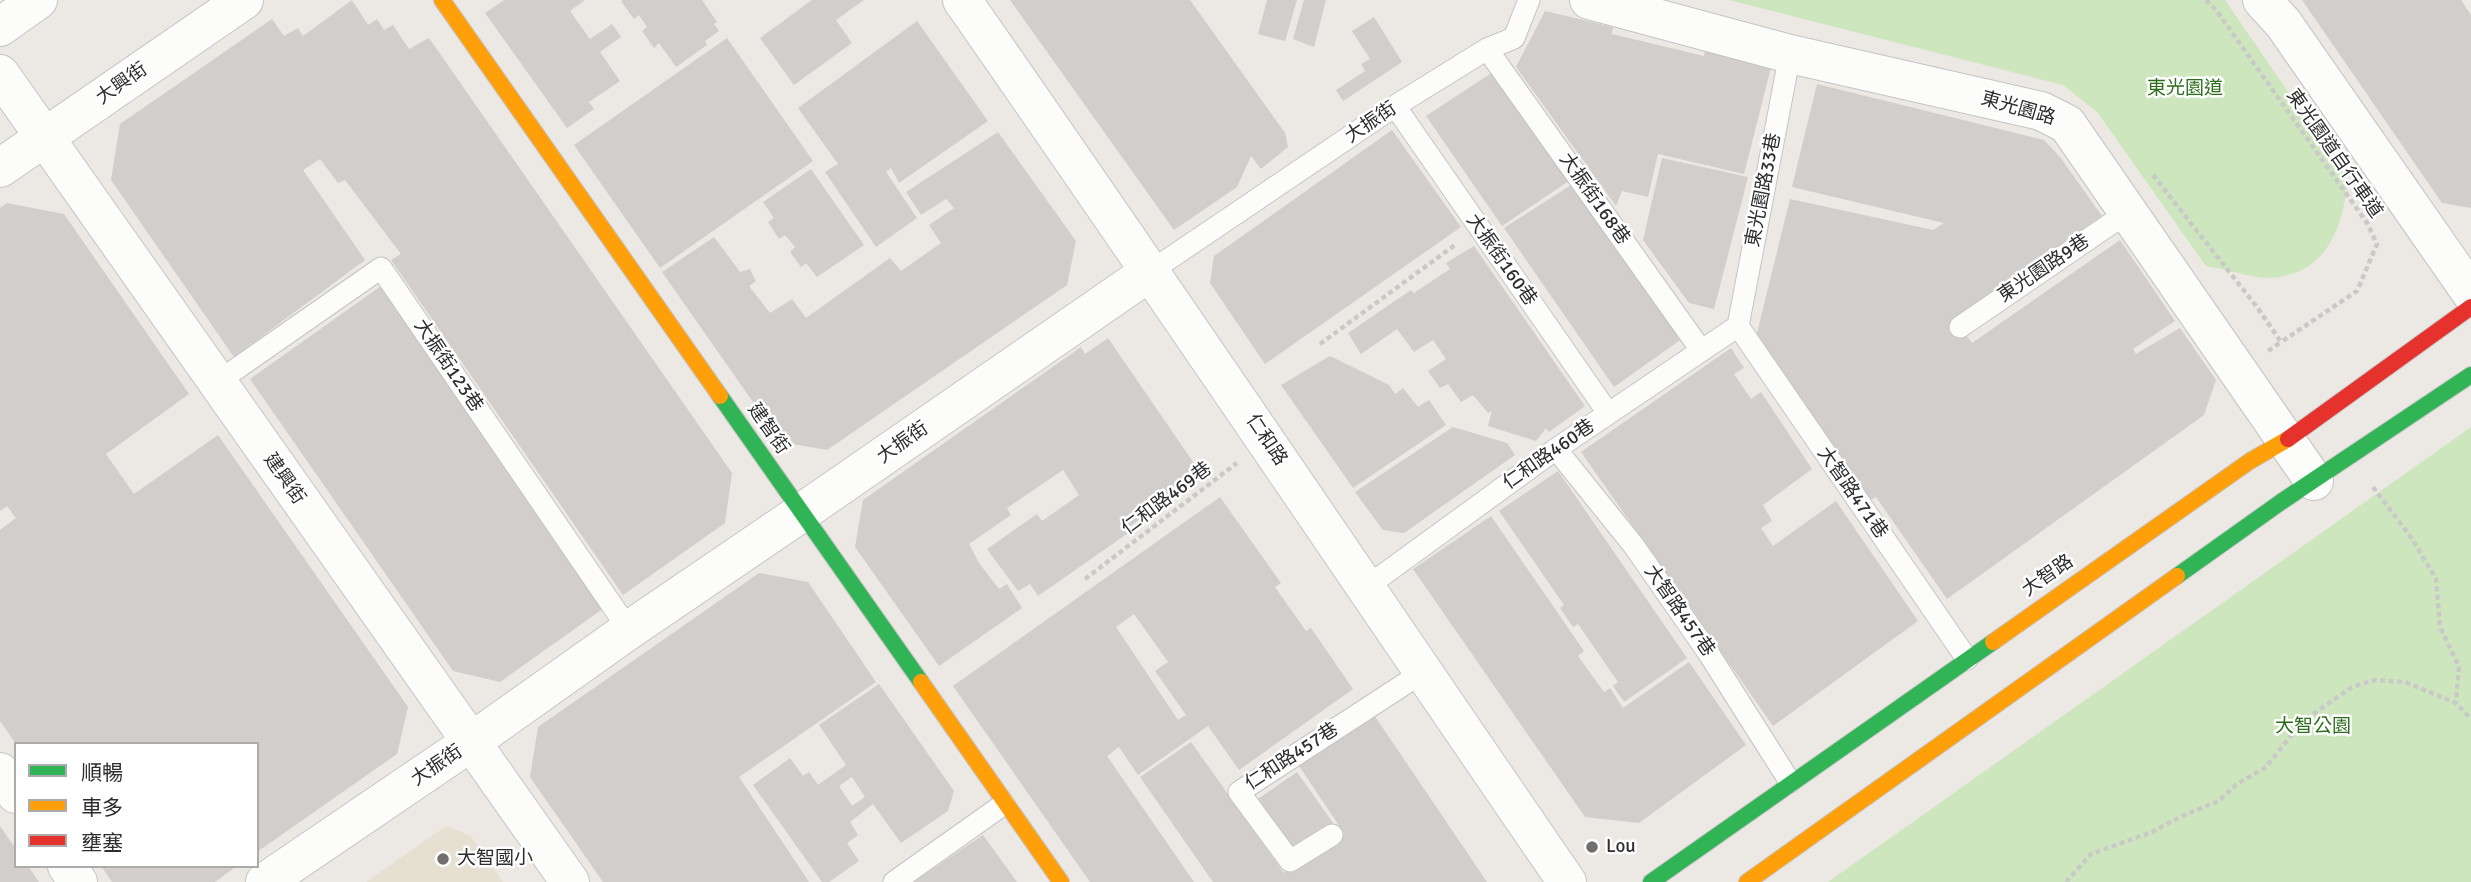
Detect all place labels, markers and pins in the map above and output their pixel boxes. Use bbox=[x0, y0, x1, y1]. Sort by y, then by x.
place label: Lou bbox=[1606, 836, 1636, 858]
marker: Lou bbox=[1584, 839, 1600, 855]
place label: 大智國小 bbox=[457, 848, 533, 870]
marker: 大智國小 bbox=[435, 851, 451, 867]

